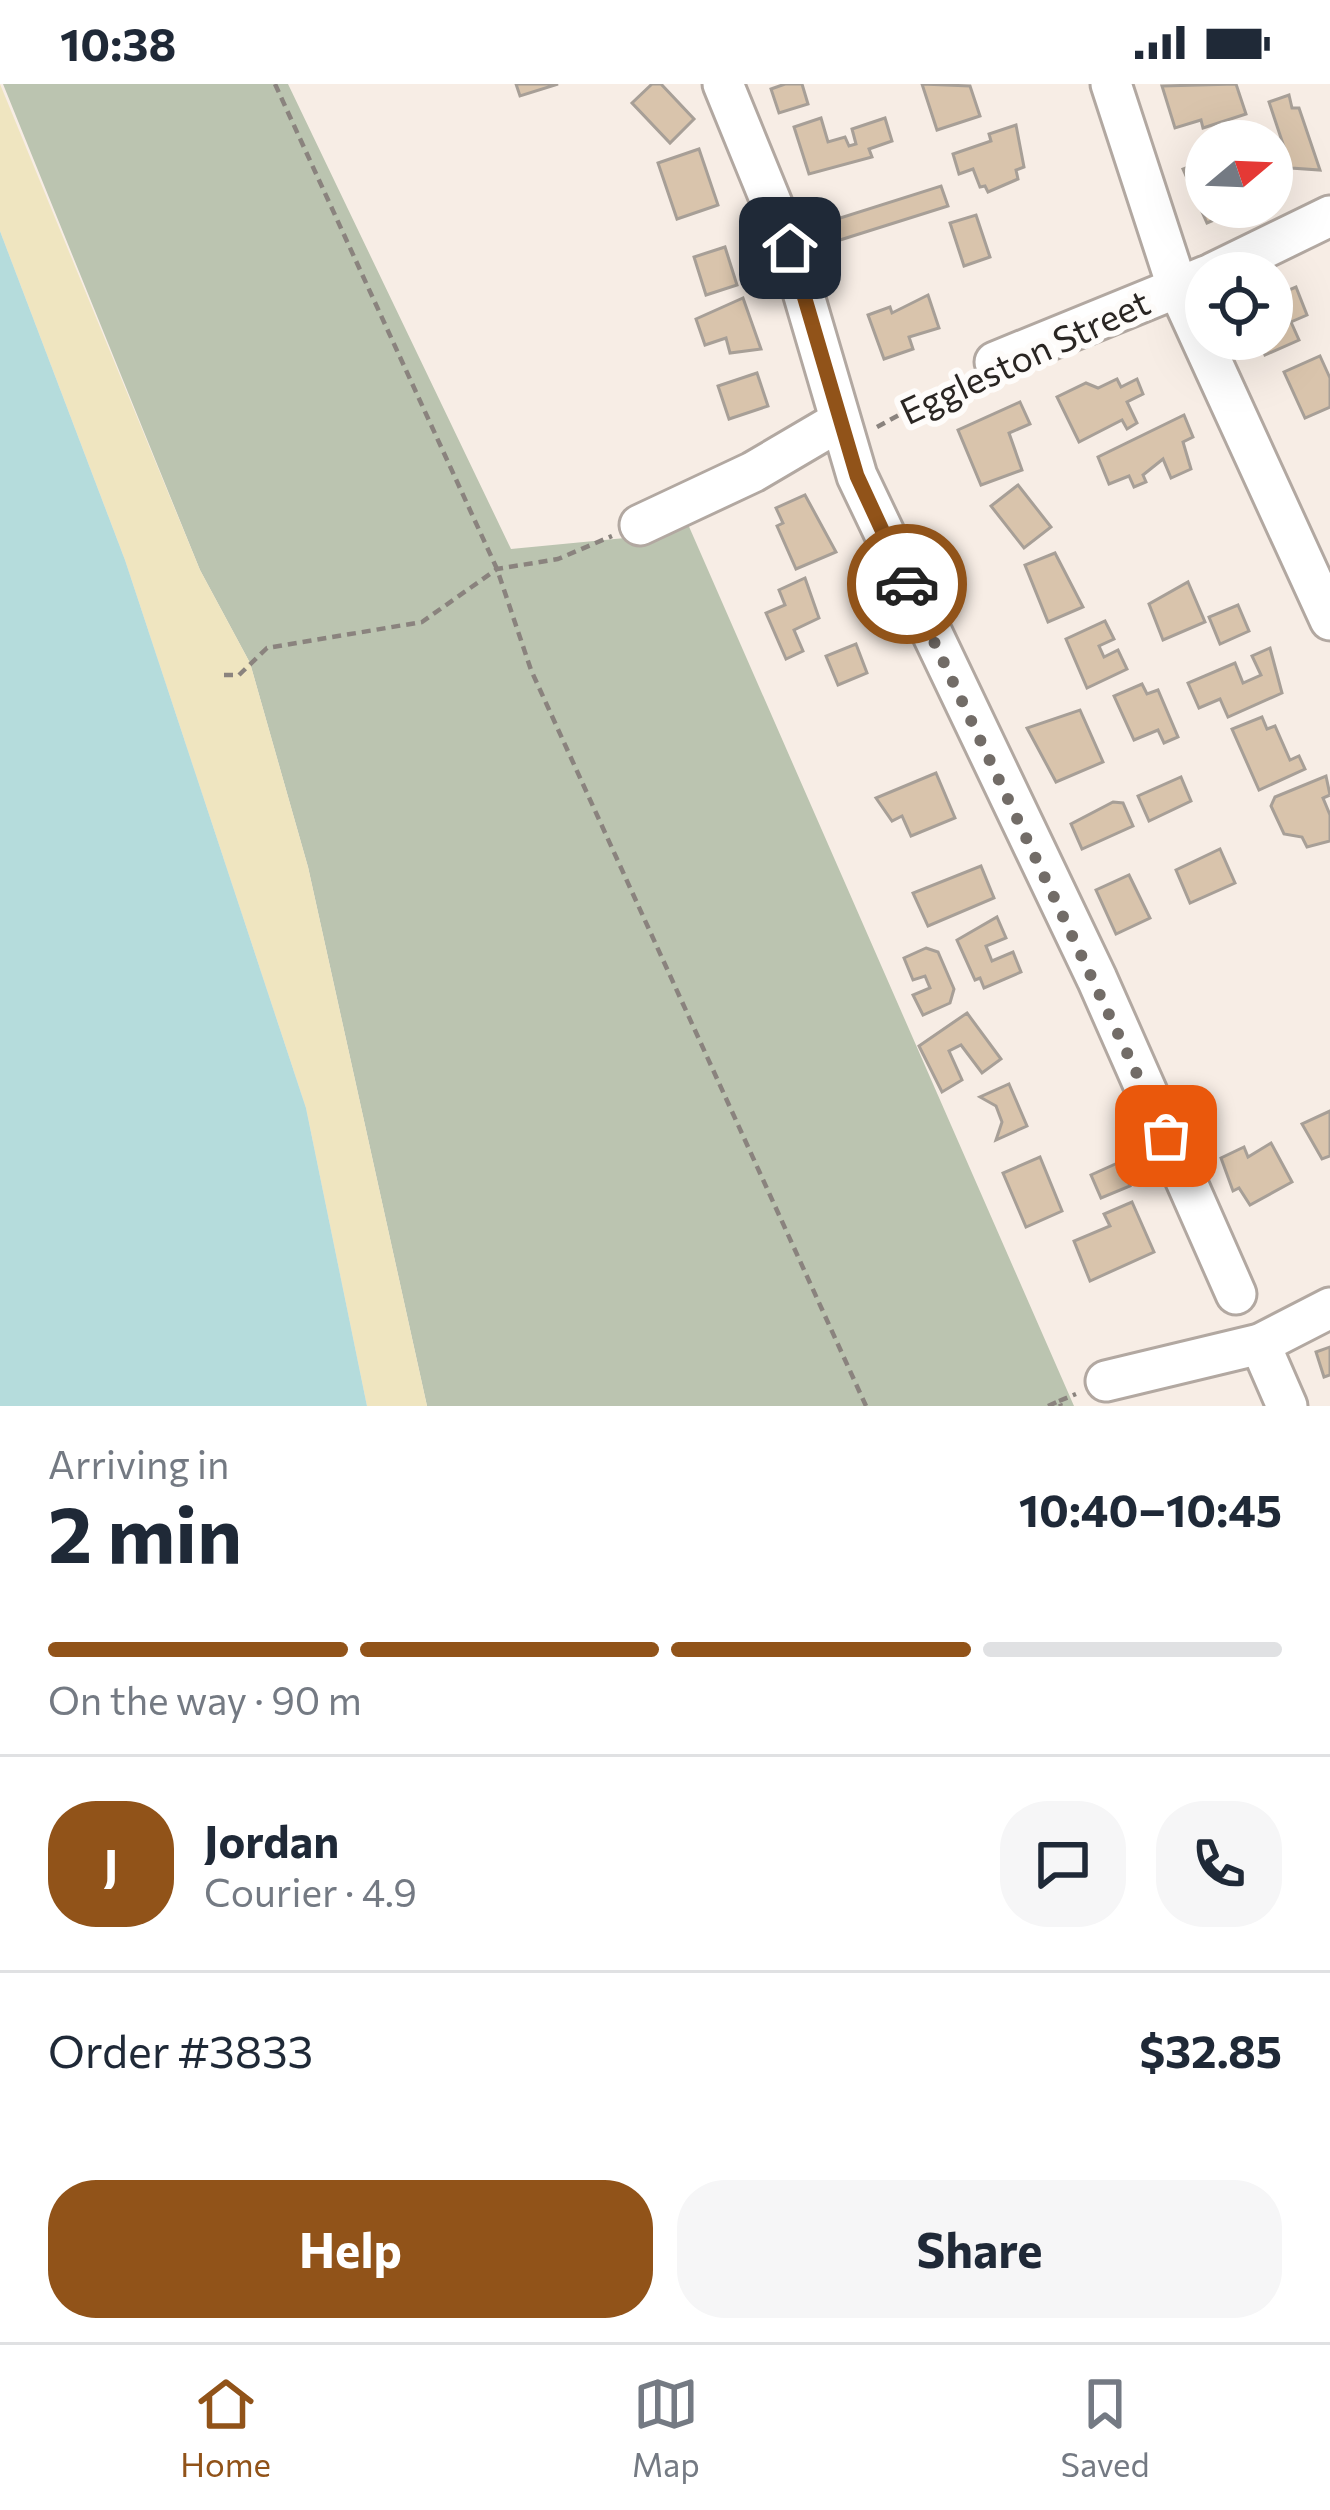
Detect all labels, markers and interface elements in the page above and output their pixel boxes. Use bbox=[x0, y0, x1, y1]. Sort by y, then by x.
text: 10:38 bbox=[60, 15, 176, 70]
north arrow bbox=[1185, 120, 1293, 228]
map controls bbox=[1185, 120, 1293, 360]
pin bbox=[739, 197, 841, 299]
icon: home bbox=[757, 215, 823, 281]
button: locate bbox=[1185, 252, 1293, 360]
street label: Eggleston Street bbox=[892, 278, 1156, 432]
courier bbox=[847, 524, 967, 644]
icon: car bbox=[874, 551, 940, 617]
pin bbox=[1115, 1085, 1217, 1187]
icon: bag bbox=[1133, 1103, 1199, 1169]
text: Arriving in bbox=[48, 1439, 229, 1487]
text: 10:40–10:45 bbox=[1019, 1481, 1282, 1536]
text: 2 min bbox=[48, 1484, 242, 1579]
text: On the way · 90 m bbox=[48, 1675, 362, 1723]
button: chat bbox=[1000, 1801, 1126, 1927]
button: phone bbox=[1156, 1801, 1282, 1927]
text: Jordan bbox=[204, 1812, 339, 1867]
text: J bbox=[104, 1836, 118, 1891]
text: Courier · 4.9 bbox=[204, 1867, 417, 1915]
text: Order #3833 bbox=[48, 2022, 313, 2077]
text: $32.85 bbox=[1139, 2022, 1282, 2077]
button: Help bbox=[48, 2180, 653, 2318]
button: Share bbox=[677, 2180, 1282, 2318]
tab: Home bbox=[180, 2371, 271, 2484]
tab: Map bbox=[632, 2371, 700, 2484]
tab: Saved bbox=[1061, 2371, 1150, 2484]

